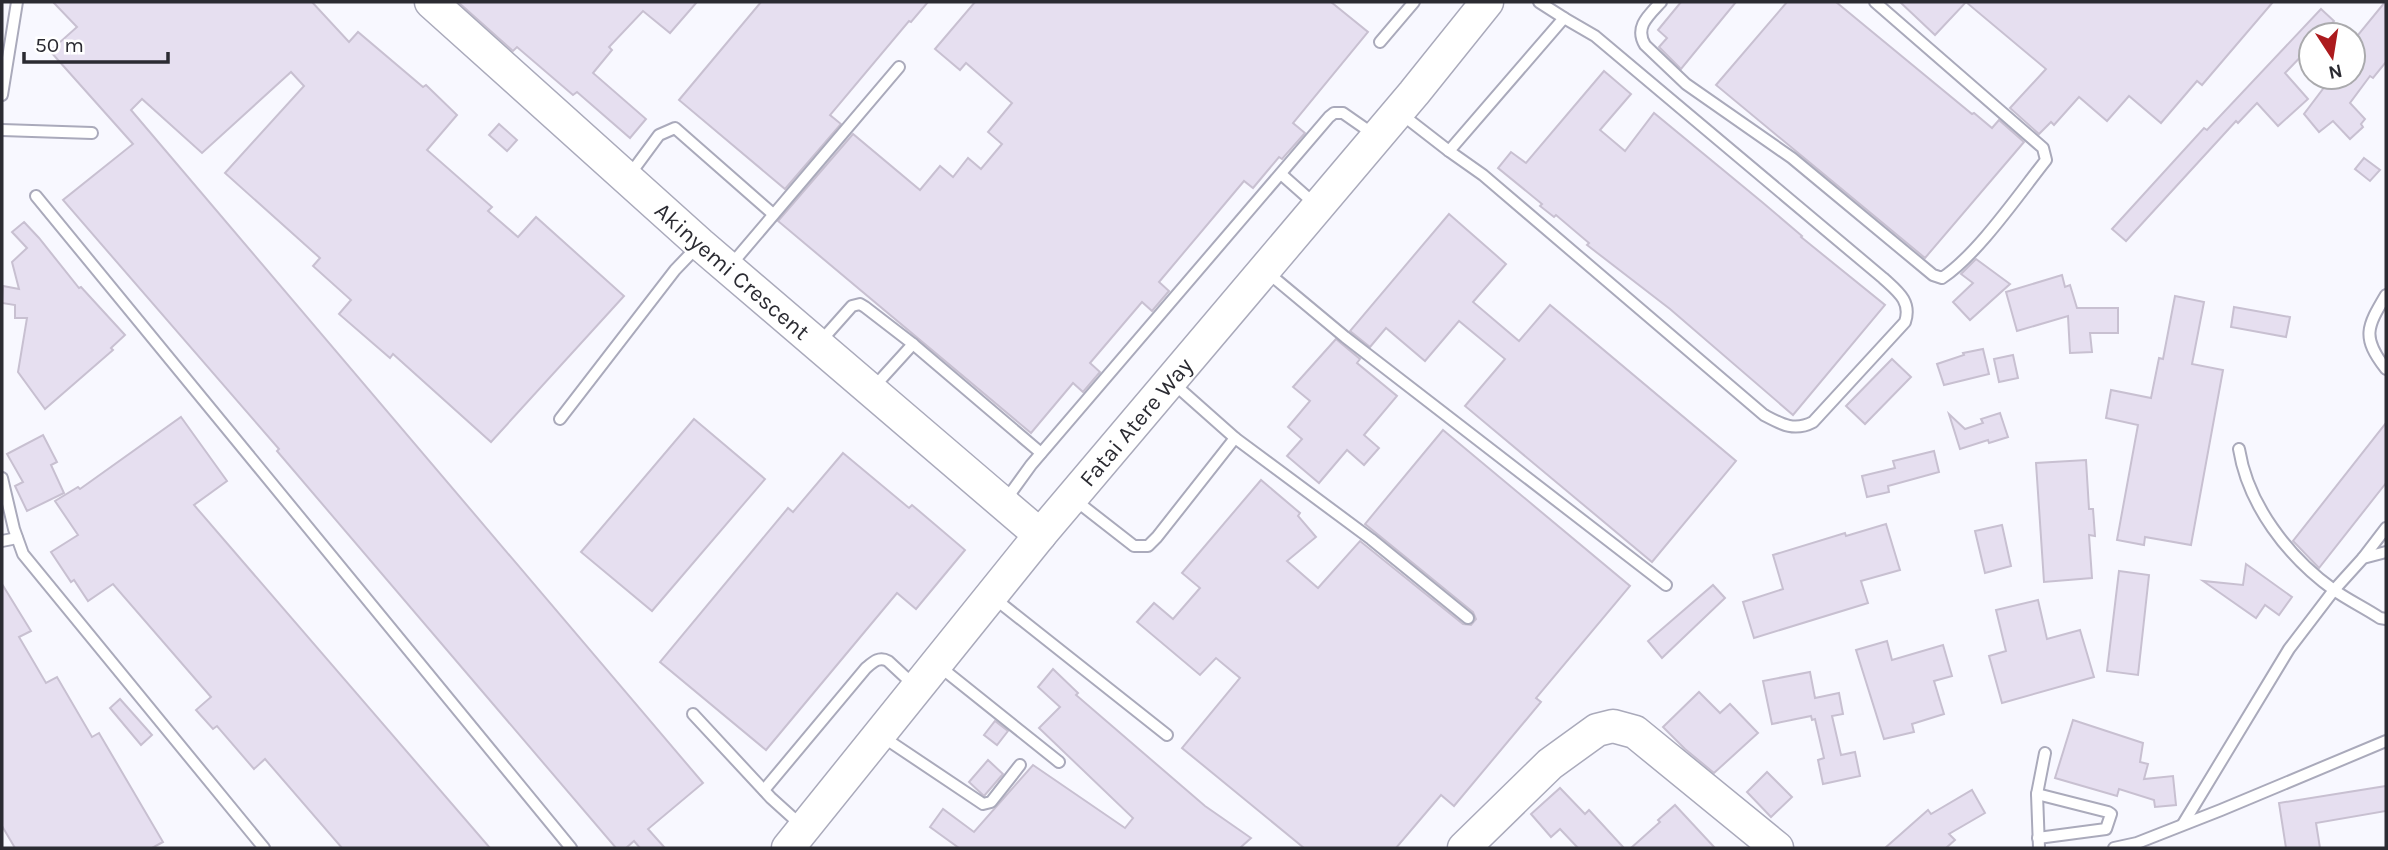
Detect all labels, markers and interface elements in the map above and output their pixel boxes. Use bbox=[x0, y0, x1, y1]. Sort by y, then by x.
scale bar bbox=[24, 21, 168, 65]
north arrow bbox=[2297, 21, 2367, 91]
text: 50 m bbox=[35, 33, 84, 57]
text: N bbox=[2326, 59, 2344, 84]
street label: Akinyemi Crescent bbox=[649, 197, 815, 346]
street label: Fatai Atere Way bbox=[1074, 352, 1198, 492]

